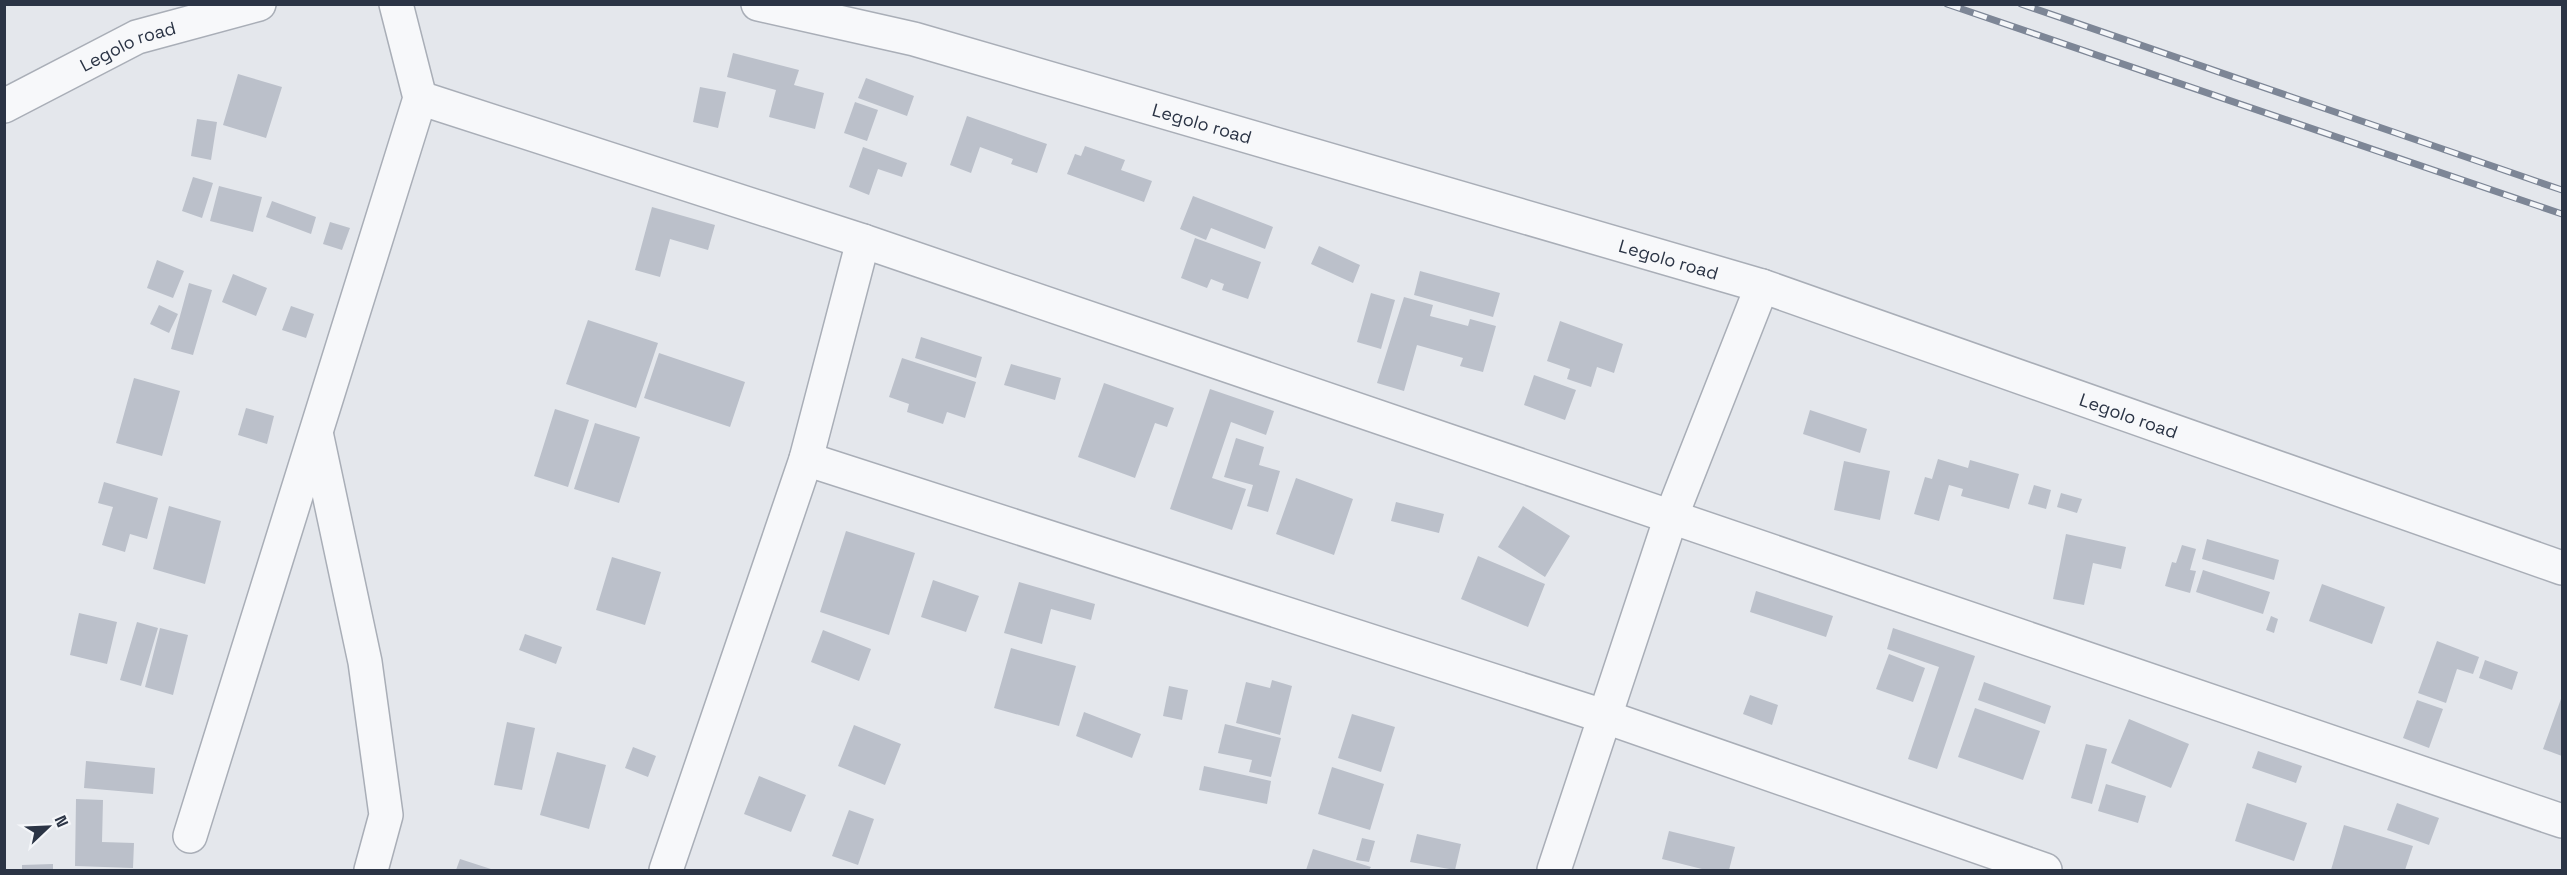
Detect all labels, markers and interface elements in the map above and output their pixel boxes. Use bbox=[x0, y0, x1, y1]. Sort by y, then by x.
street label: Legolo road bbox=[76, 16, 178, 76]
street label: Legolo road bbox=[1150, 98, 1255, 148]
street label: Legolo road bbox=[1616, 233, 1721, 284]
street label: Legolo road bbox=[2077, 387, 2181, 443]
north arrow bbox=[18, 797, 78, 857]
text: N bbox=[50, 812, 73, 830]

